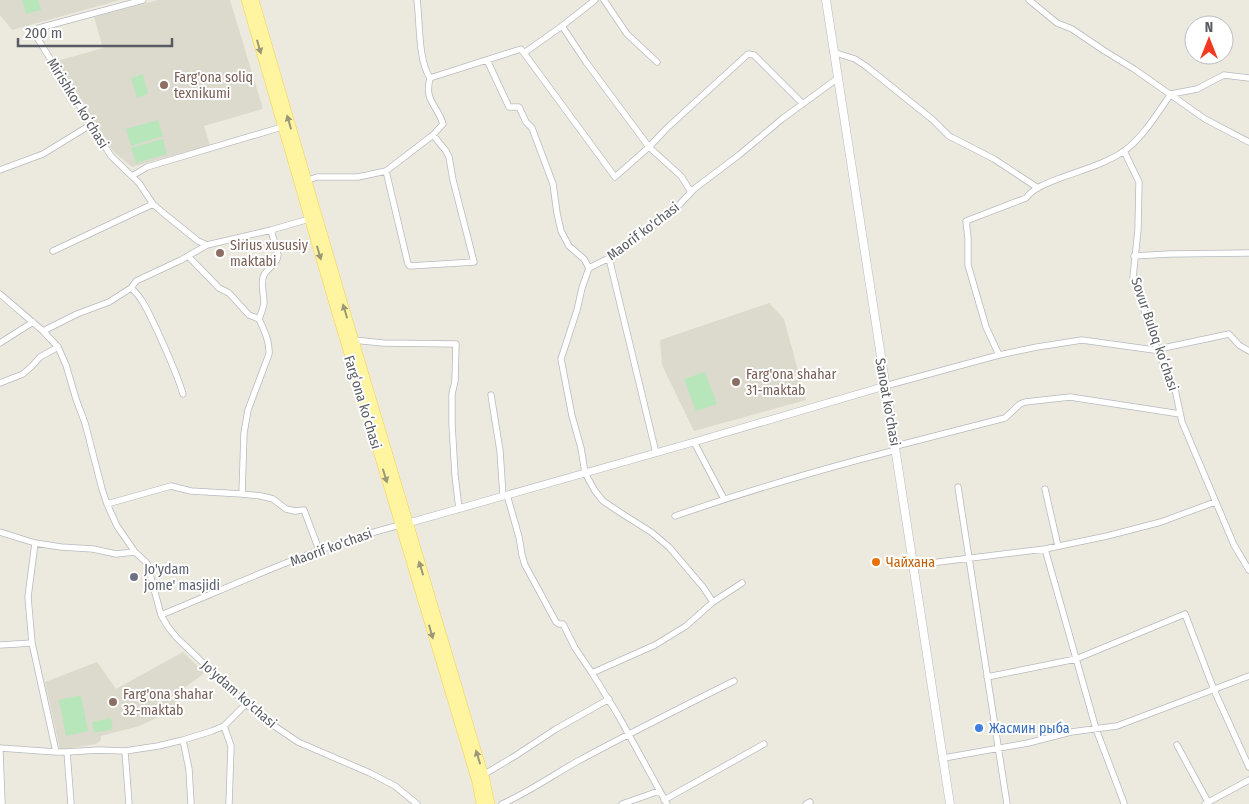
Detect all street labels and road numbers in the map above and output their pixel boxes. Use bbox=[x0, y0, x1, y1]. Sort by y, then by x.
street label: Mirishkor koʻchasi bbox=[43, 55, 112, 152]
street label: Maorif ko'chasi bbox=[604, 199, 683, 264]
street label: Sovur Buloq koʻchasi bbox=[1127, 275, 1182, 393]
street label: Fargʻona koʻchasi bbox=[340, 353, 385, 451]
street label: Sanoat ko'chasi bbox=[871, 357, 904, 447]
street label: Maorif ko'chasi bbox=[288, 525, 375, 570]
street label: Jo'ydam ko'chasi bbox=[197, 657, 280, 732]

